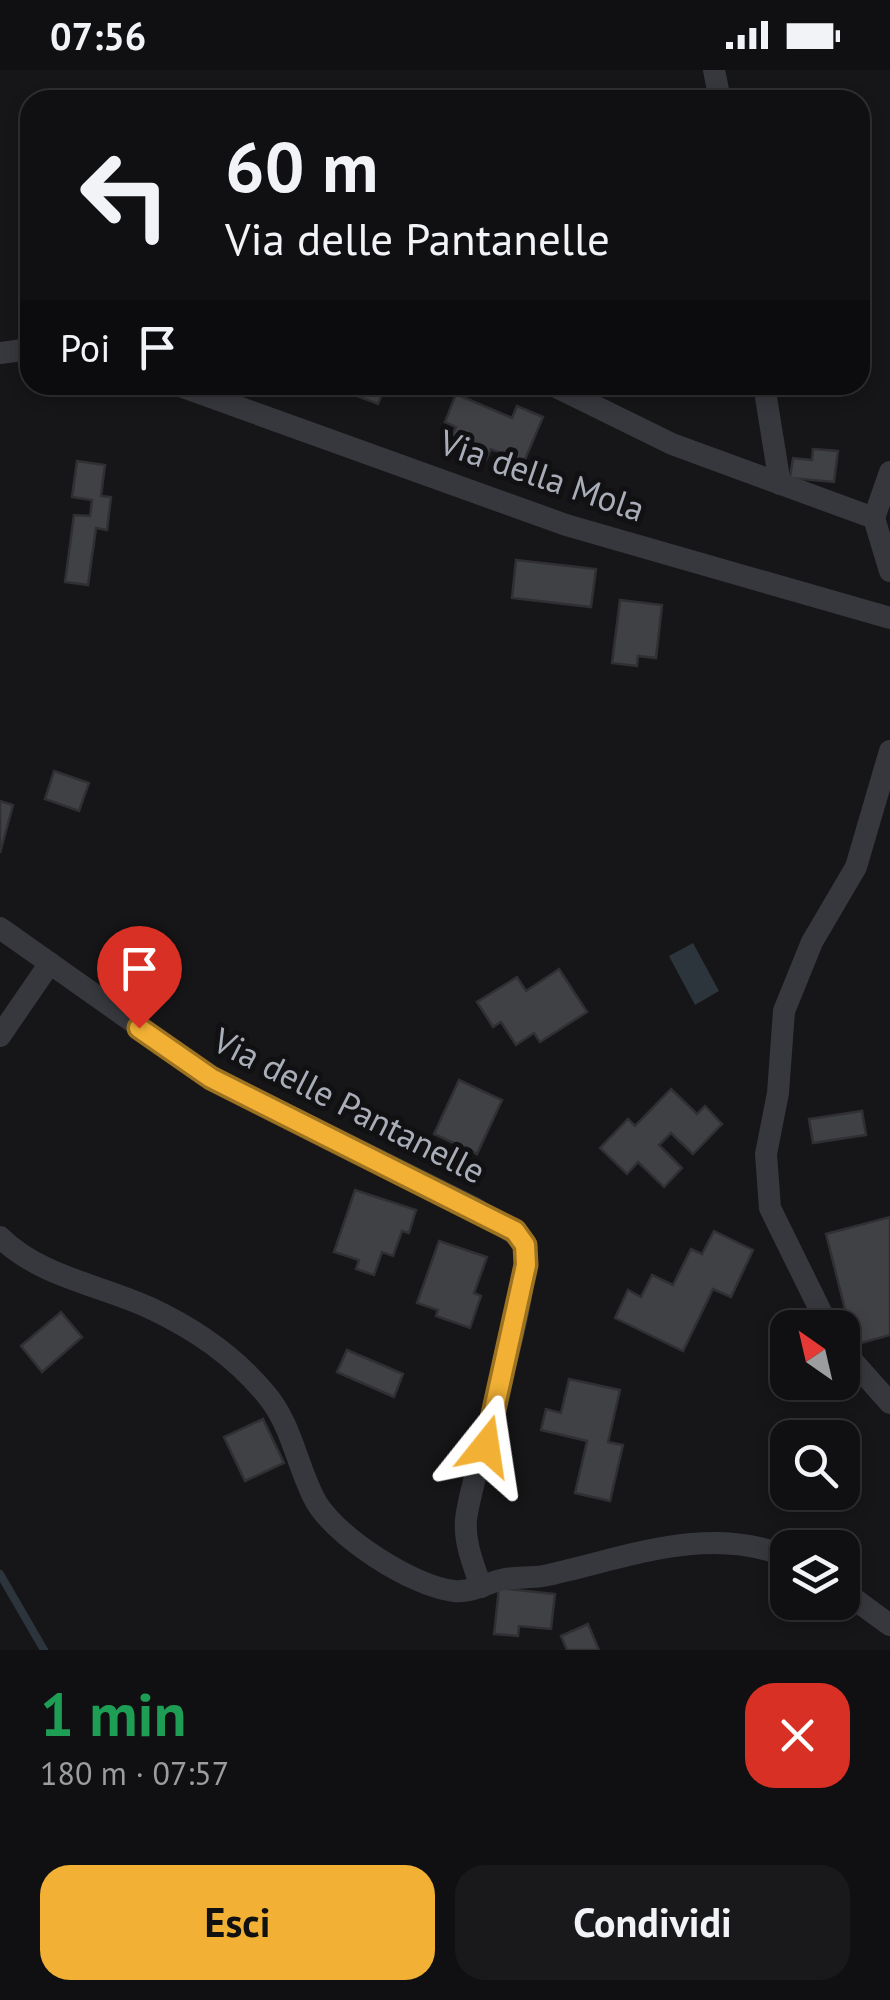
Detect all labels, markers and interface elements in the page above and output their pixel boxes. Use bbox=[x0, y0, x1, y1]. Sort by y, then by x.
text: 07:56 bbox=[50, 11, 146, 60]
text: 60 m bbox=[225, 121, 378, 211]
icon: left bbox=[60, 130, 190, 260]
text: Via delle Pantanelle bbox=[225, 209, 610, 267]
icon: arrive bbox=[130, 320, 185, 375]
text: Poi bbox=[60, 323, 110, 372]
street label: Via della Mola bbox=[433, 418, 651, 532]
pin bbox=[97, 926, 182, 1029]
icon: arrive bbox=[112, 941, 167, 996]
street label: Via delle Pantanelle bbox=[205, 1016, 493, 1194]
north arrow bbox=[770, 1310, 860, 1400]
map controls bbox=[770, 1310, 860, 1620]
position arrow bbox=[434, 1394, 538, 1498]
button: search bbox=[770, 1420, 860, 1510]
button: layers bbox=[770, 1530, 860, 1620]
text: 1 min bbox=[40, 1675, 186, 1753]
button: close bbox=[745, 1683, 850, 1788]
text: 180 m · 07:57 bbox=[40, 1752, 229, 1794]
button: Esci bbox=[40, 1865, 435, 1980]
button: Condividi bbox=[455, 1865, 850, 1980]

